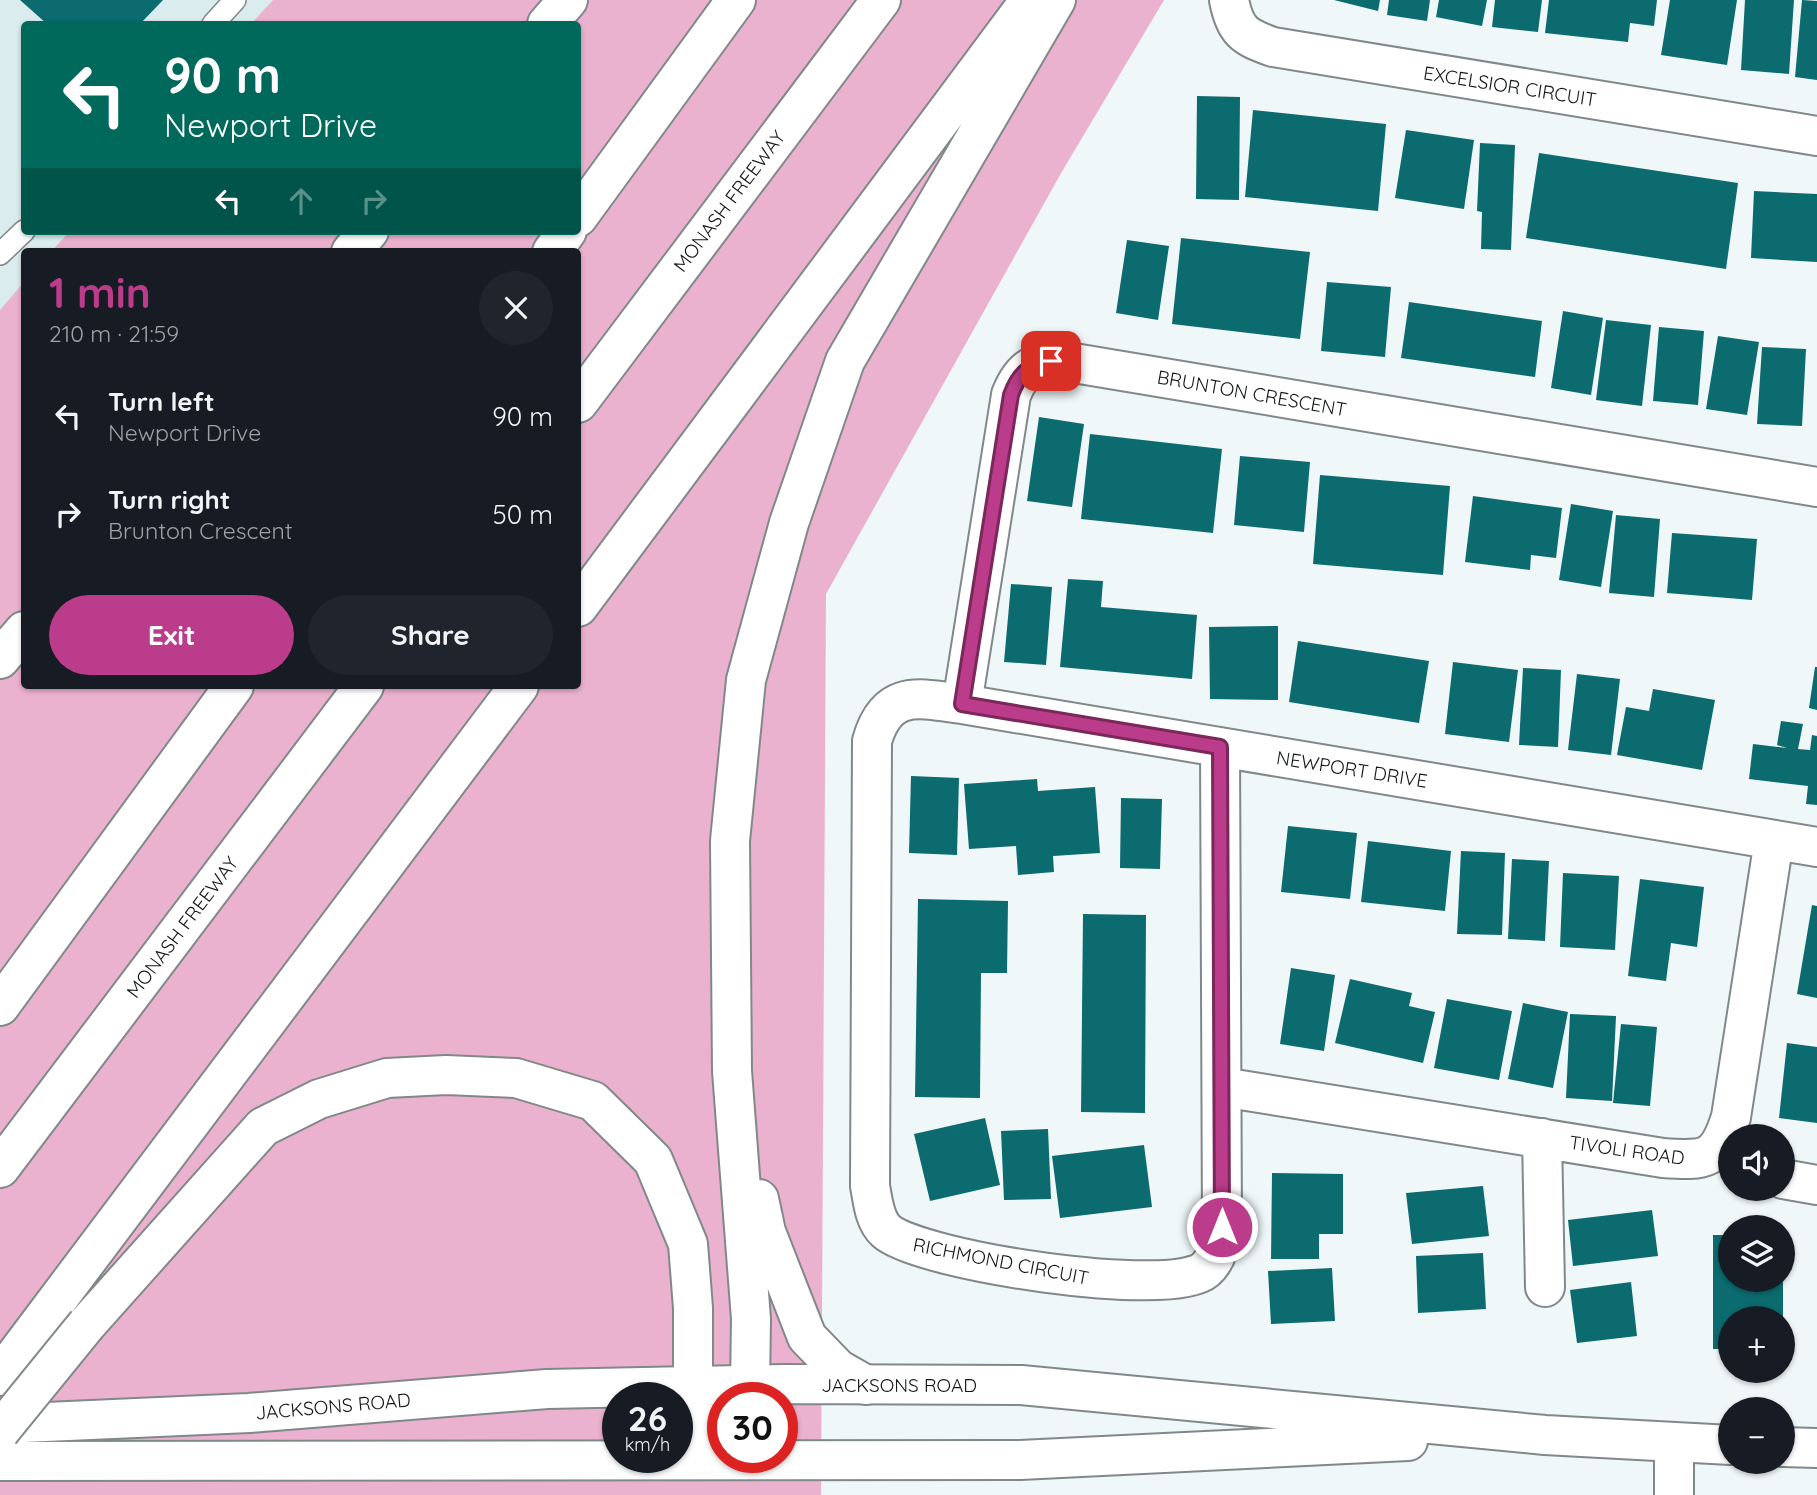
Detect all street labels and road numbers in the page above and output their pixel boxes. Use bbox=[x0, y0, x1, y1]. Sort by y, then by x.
street label: EXCELSIOR CIRCUIT bbox=[1422, 60, 1598, 112]
street label: MONASH FREEWAY bbox=[668, 125, 790, 277]
street label: BRUNTON CRESCENT bbox=[1155, 364, 1349, 422]
street label: NEWPORT DRIVE bbox=[1275, 745, 1429, 793]
street label: MONASH FREEWAY bbox=[121, 851, 243, 1003]
street label: TIVOLI ROAD bbox=[1568, 1130, 1686, 1170]
street label: RICHMOND CIRCUIT bbox=[911, 1232, 1091, 1290]
street label: JACKSONS ROAD bbox=[821, 1373, 977, 1397]
street label: JACKSONS ROAD bbox=[254, 1387, 412, 1425]

